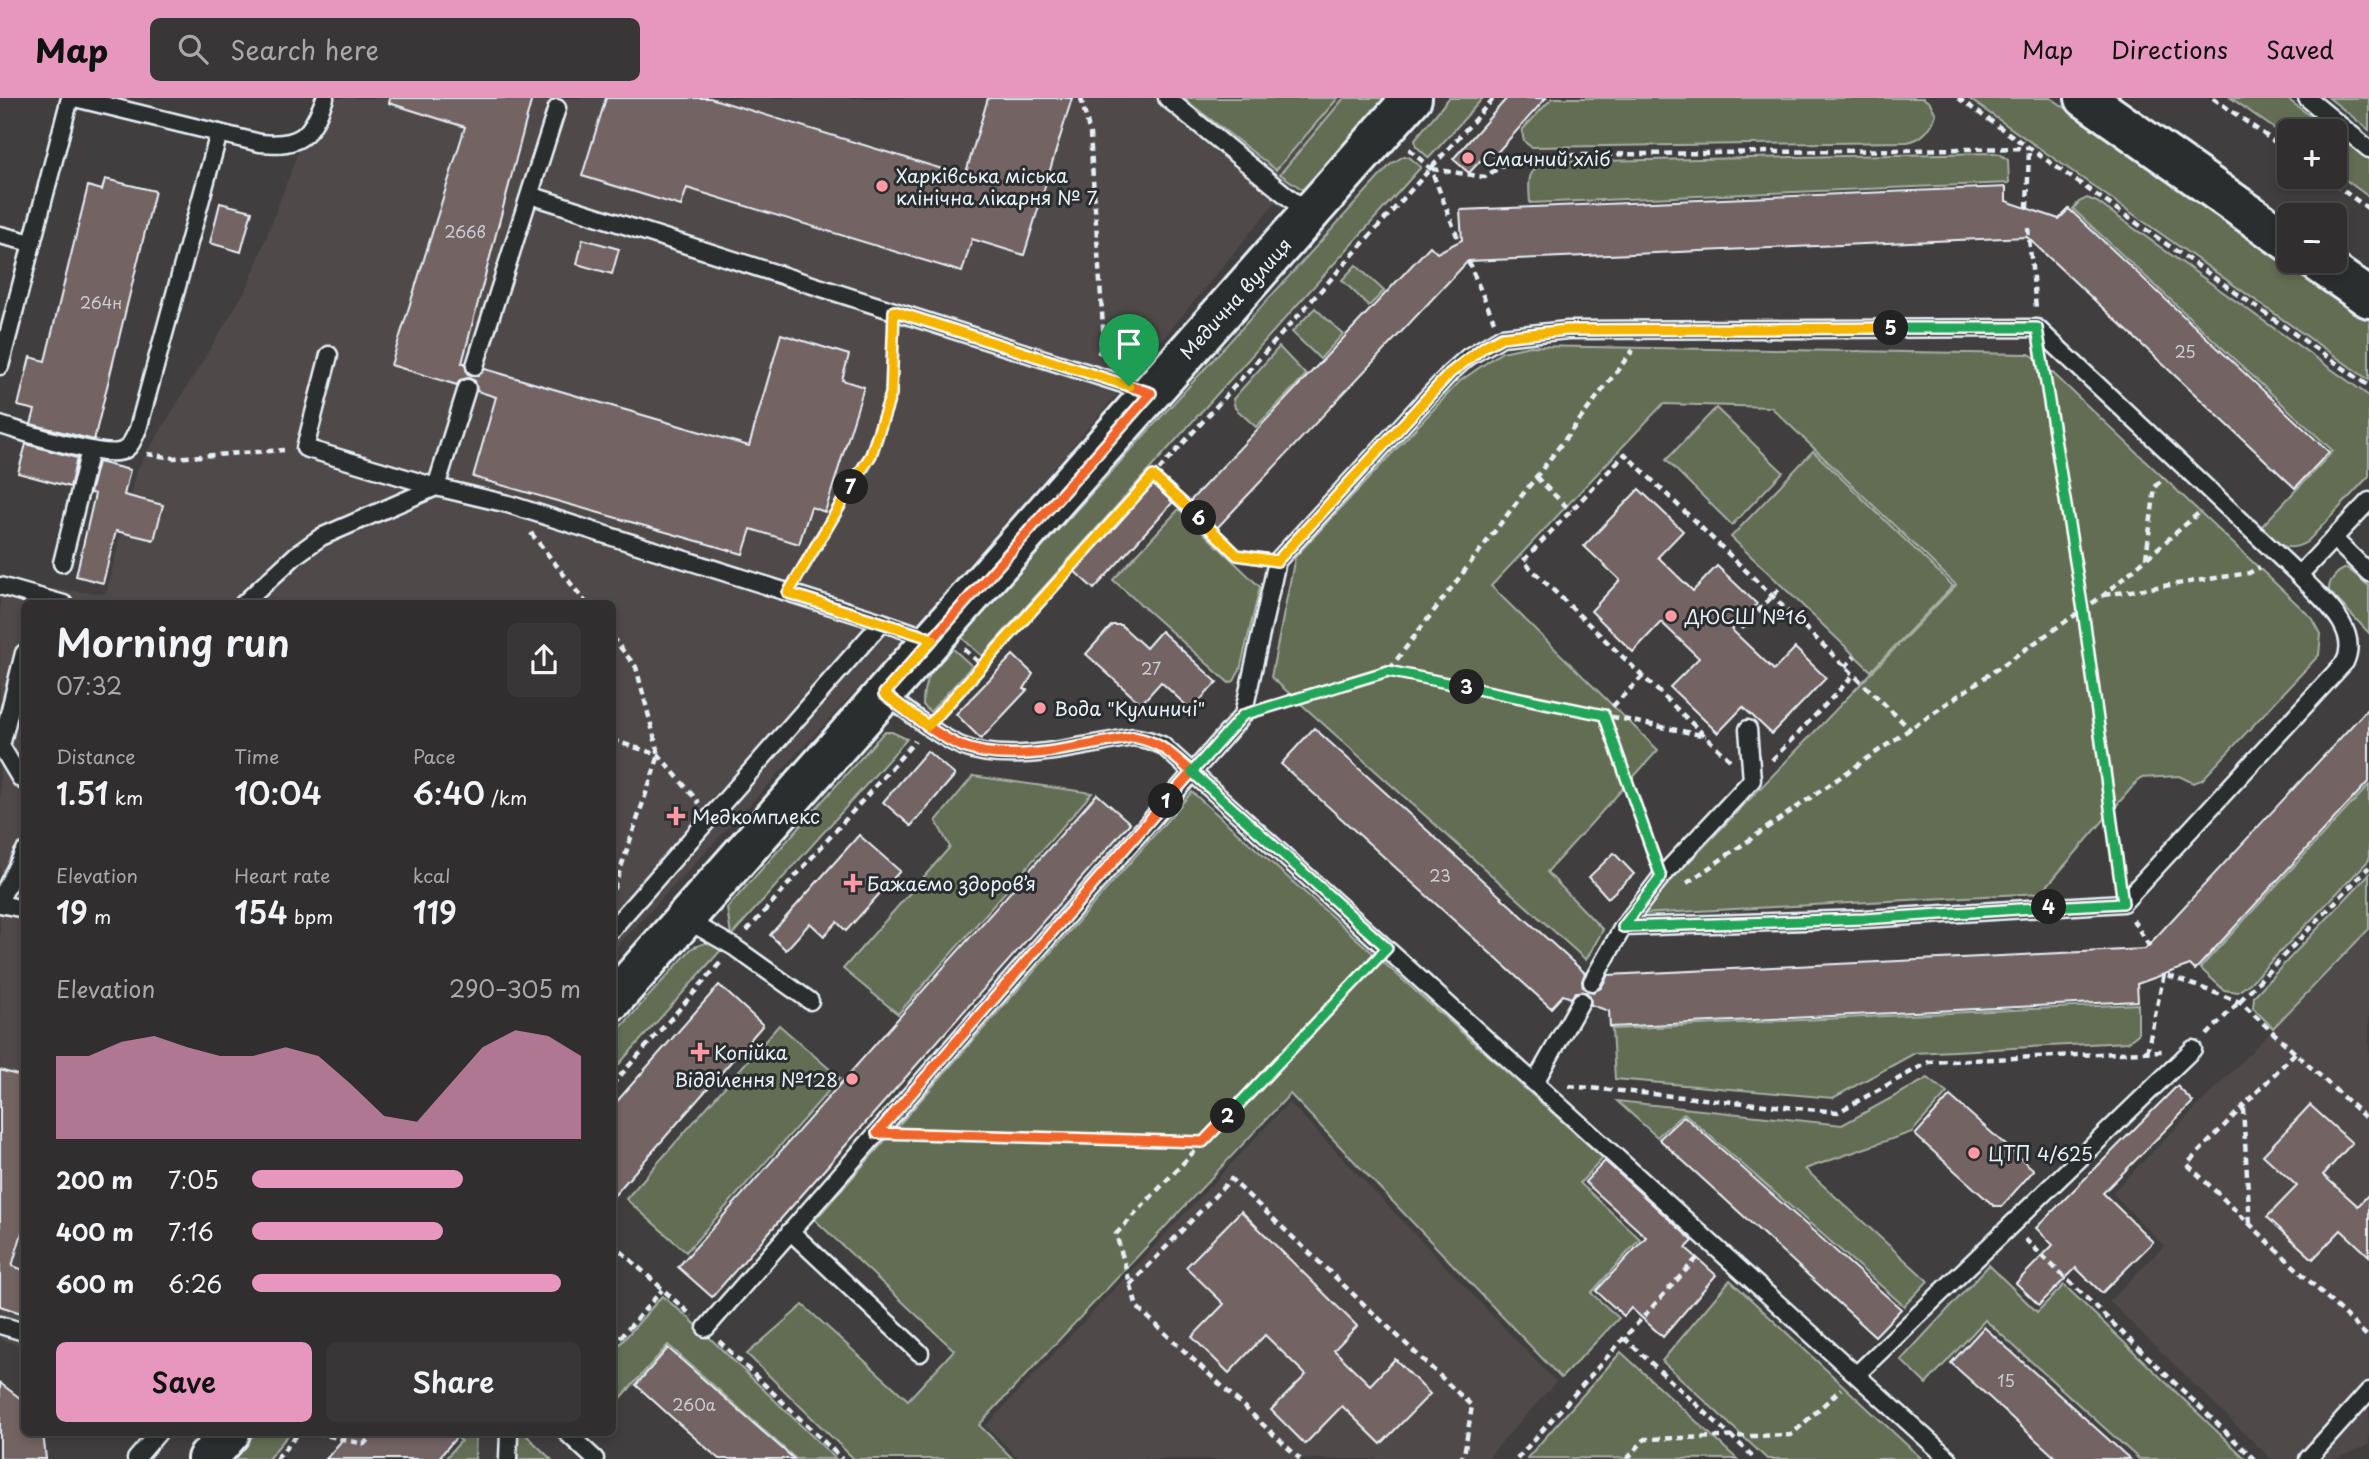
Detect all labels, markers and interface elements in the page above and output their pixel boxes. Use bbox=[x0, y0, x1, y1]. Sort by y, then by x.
search box bbox=[150, 18, 640, 81]
text: Map bbox=[35, 24, 108, 74]
icon: search bbox=[174, 30, 212, 68]
text: Search here bbox=[230, 30, 379, 69]
text: Map bbox=[2022, 31, 2073, 67]
text: Directions bbox=[2111, 31, 2228, 67]
text: Saved bbox=[2266, 31, 2334, 67]
map controls bbox=[2277, 119, 2347, 273]
button: + bbox=[2277, 119, 2347, 189]
place label: Смачний хліб bbox=[1482, 144, 1610, 172]
marker: Смачний хліб bbox=[1460, 150, 1476, 166]
place label: Харківська міська клінічна лікарня № 7 bbox=[896, 161, 1098, 211]
marker: Харківська міська клінічна лікарня № 7 bbox=[874, 178, 890, 194]
button: − bbox=[2277, 203, 2347, 273]
house number: 266в bbox=[444, 219, 486, 243]
street label: Медична вулиця bbox=[1173, 231, 1297, 365]
house number: 264н bbox=[80, 290, 122, 314]
pin: 5 bbox=[1874, 310, 1909, 345]
text: 5 bbox=[1884, 313, 1897, 341]
pin bbox=[1099, 314, 1159, 386]
icon: arrive bbox=[1110, 325, 1148, 363]
house number: 25 bbox=[2174, 339, 2196, 363]
pin: 7 bbox=[834, 470, 868, 504]
text: 7 bbox=[845, 472, 856, 500]
pin: 6 bbox=[1182, 500, 1216, 536]
text: 6 bbox=[1192, 503, 1205, 531]
place label: ДЮСШ №16 bbox=[1684, 602, 1807, 630]
marker: ДЮСШ №16 bbox=[1663, 608, 1679, 624]
text: Morning run bbox=[56, 613, 290, 670]
button: share bbox=[507, 623, 581, 697]
house number: 27 bbox=[1141, 656, 1161, 680]
text: 07:32 bbox=[56, 668, 122, 703]
pin: 3 bbox=[1450, 670, 1484, 704]
text: 3 bbox=[1460, 672, 1473, 700]
place label: Вода "Кулиничі" bbox=[1054, 694, 1205, 722]
marker: Вода "Кулиничі" bbox=[1032, 700, 1048, 716]
text: Distance bbox=[56, 742, 136, 770]
text: Time bbox=[234, 742, 279, 770]
text: Pace bbox=[413, 742, 456, 770]
text: 1.51 bbox=[56, 770, 109, 815]
text: 10:04 bbox=[234, 770, 322, 815]
text: 6:40 bbox=[413, 770, 485, 815]
text: km bbox=[109, 783, 143, 811]
text: /km bbox=[485, 783, 527, 811]
pin: 1 bbox=[1148, 784, 1184, 818]
text: 1 bbox=[1161, 786, 1170, 814]
place label: Медкомплекс bbox=[692, 802, 820, 830]
marker: Медкомплекс bbox=[666, 806, 686, 826]
text: Elevation bbox=[56, 861, 138, 889]
text: Heart rate bbox=[234, 861, 330, 889]
text: kcal bbox=[413, 861, 451, 889]
house number: 23 bbox=[1429, 863, 1451, 887]
place label: Бажаємо здоровʼя bbox=[867, 869, 1036, 897]
marker: Бажаємо здоровʼя bbox=[845, 875, 861, 891]
text: 19 bbox=[56, 889, 88, 934]
text: 154 bbox=[234, 889, 288, 934]
text: 119 bbox=[413, 889, 457, 934]
pin: 4 bbox=[2032, 890, 2066, 924]
text: 4 bbox=[2042, 892, 2055, 920]
text: m bbox=[88, 902, 111, 930]
text: bpm bbox=[288, 902, 333, 930]
text: Elevation bbox=[56, 971, 155, 1006]
text: 290–305 m bbox=[449, 971, 581, 1006]
place label: Копійка bbox=[714, 1038, 788, 1066]
marker: Копійка bbox=[692, 1044, 708, 1060]
place label: Відділення №128 bbox=[674, 1065, 838, 1093]
marker: Відділення №128 bbox=[844, 1071, 860, 1087]
pin: 2 bbox=[1210, 1098, 1246, 1134]
text: 2 bbox=[1221, 1101, 1234, 1129]
place label: ЦТП 4/625 bbox=[1988, 1139, 2093, 1167]
marker: ЦТП 4/625 bbox=[1966, 1145, 1982, 1161]
text: 200 m bbox=[56, 1162, 133, 1197]
text: 7:05 bbox=[168, 1162, 219, 1197]
text: 400 m bbox=[56, 1214, 134, 1249]
text: 7:16 bbox=[168, 1214, 214, 1249]
text: 600 m bbox=[56, 1266, 134, 1301]
text: 6:26 bbox=[168, 1266, 222, 1301]
button: Save bbox=[56, 1342, 312, 1422]
button: Share bbox=[326, 1342, 581, 1422]
house number: 15 bbox=[1997, 1368, 2015, 1392]
house number: 260а bbox=[672, 1392, 716, 1416]

